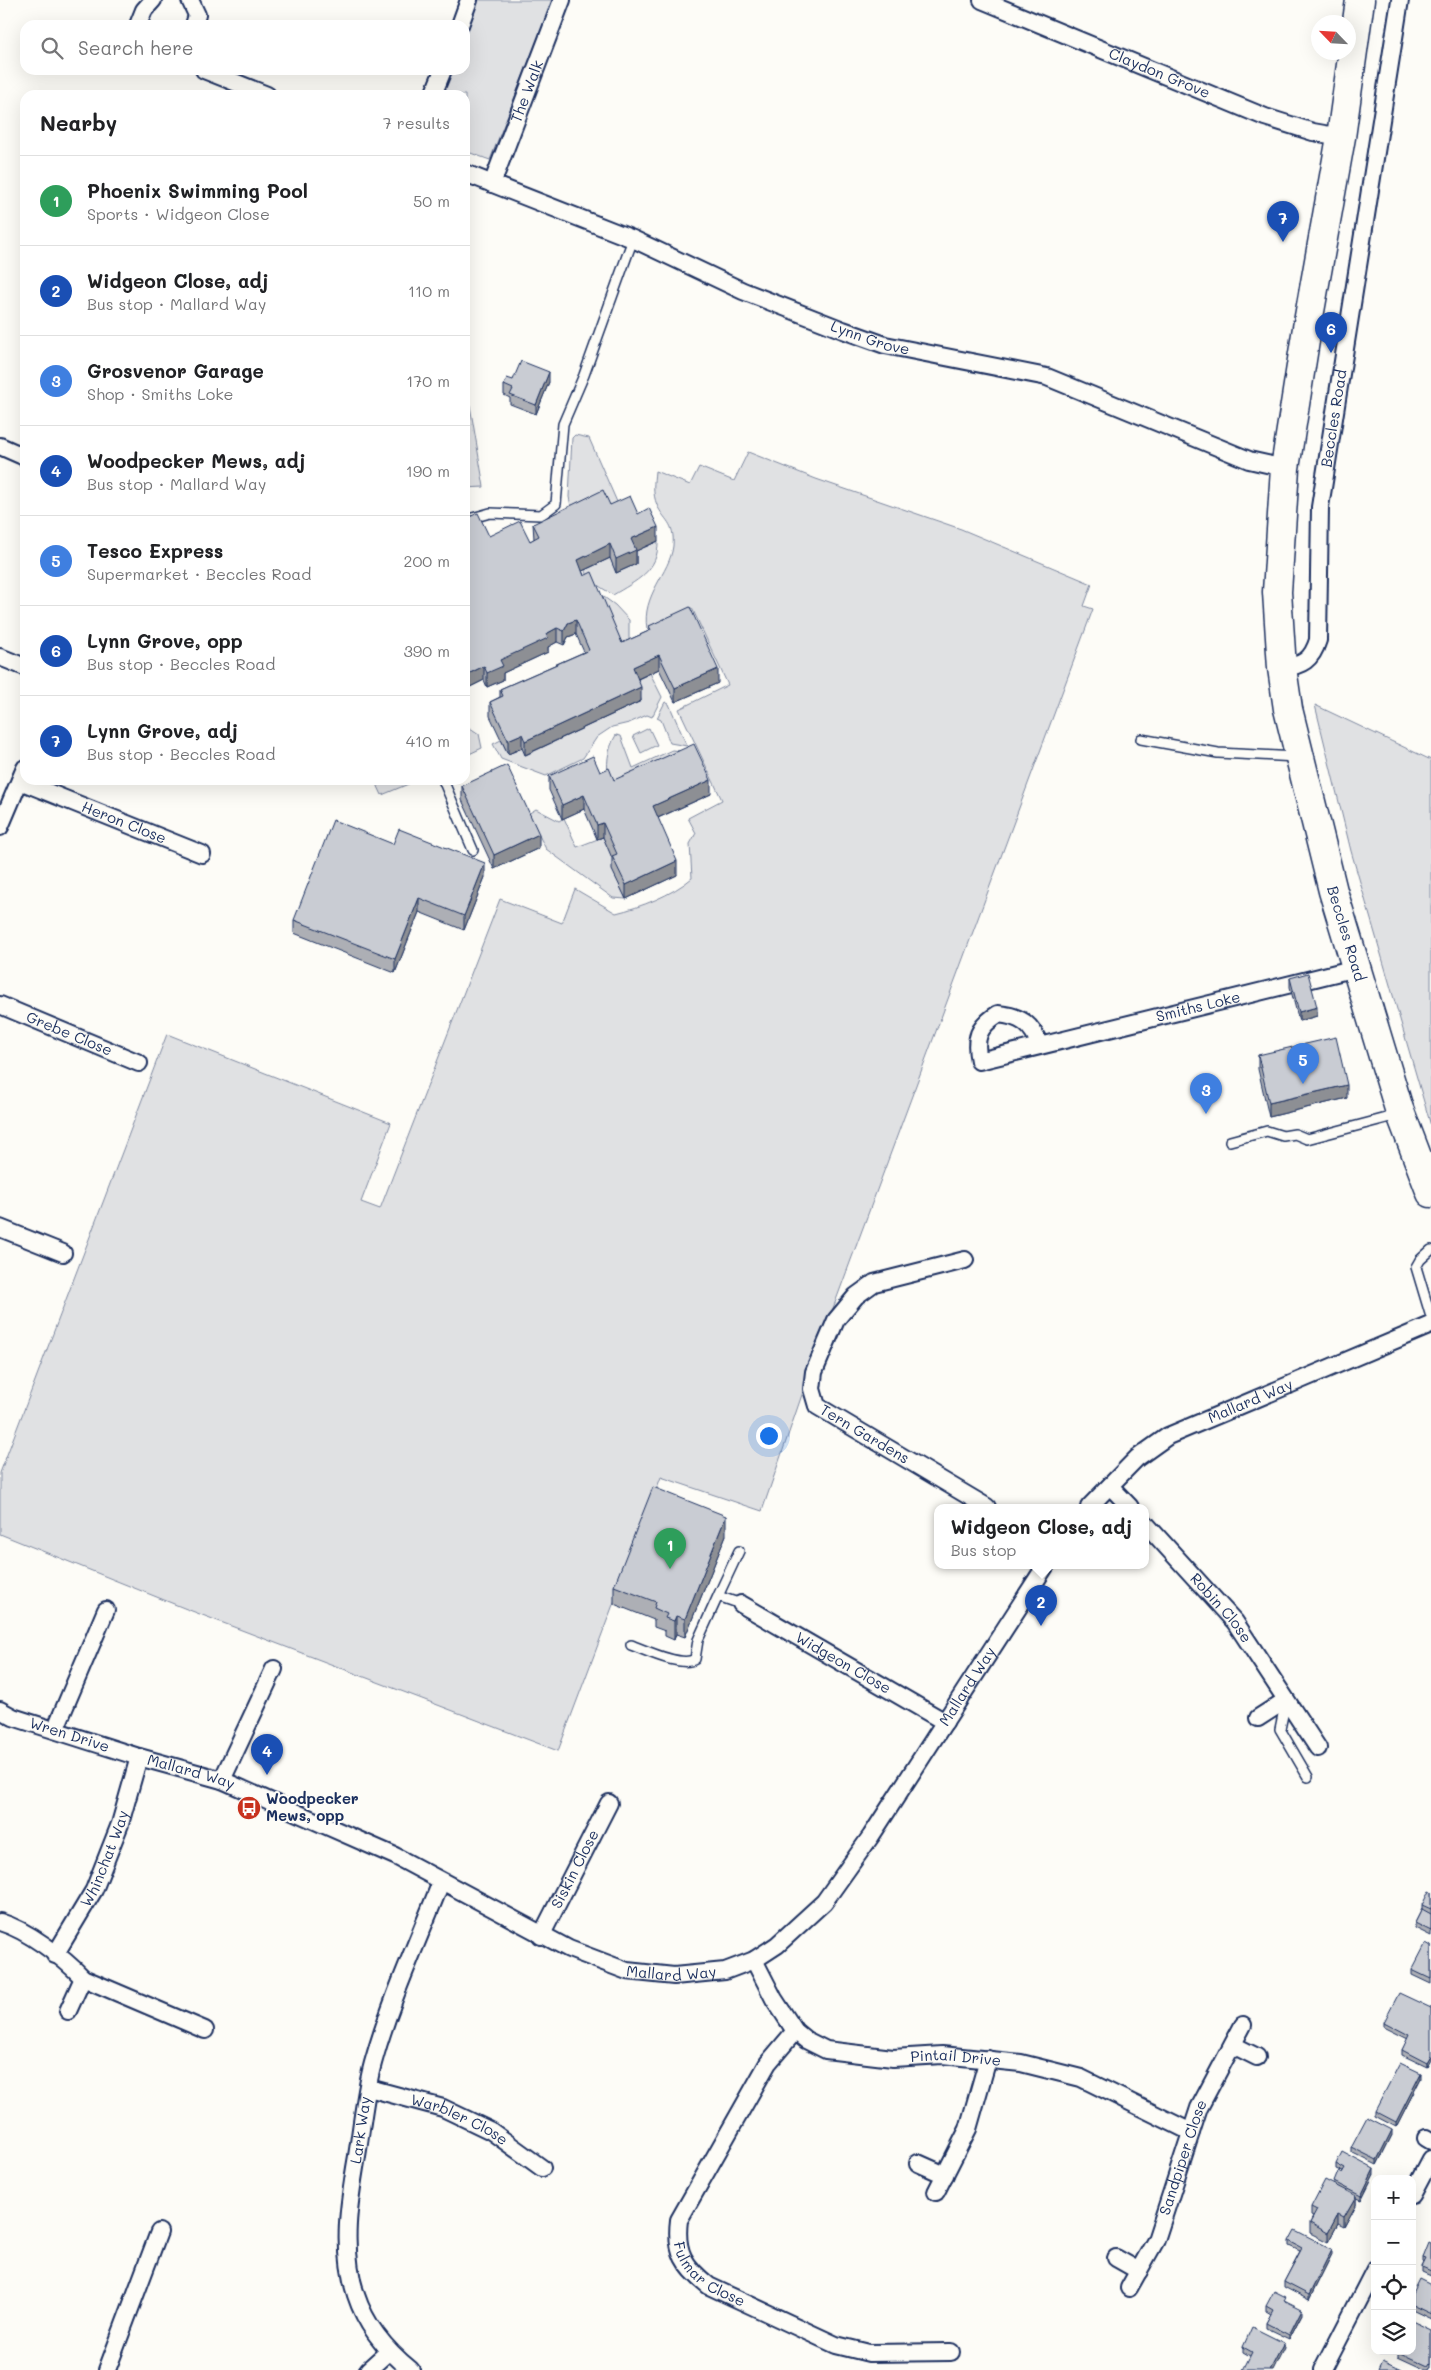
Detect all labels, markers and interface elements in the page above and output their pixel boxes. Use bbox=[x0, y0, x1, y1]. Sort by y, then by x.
north arrow bbox=[1311, 15, 1356, 60]
search box bbox=[20, 20, 470, 75]
icon: search bbox=[38, 34, 66, 62]
text: Search here bbox=[78, 35, 194, 60]
street label: Claydon Grove bbox=[1106, 43, 1214, 102]
street label: The Walk bbox=[505, 57, 547, 125]
text: Nearby bbox=[40, 109, 117, 136]
text: 7 results bbox=[383, 112, 450, 133]
text: Phoenix Swimming Pool bbox=[87, 178, 308, 203]
text: 1 bbox=[52, 190, 60, 211]
text: 50 m bbox=[413, 190, 450, 211]
pin: 7 bbox=[1267, 201, 1299, 242]
text: Sports · Widgeon Close bbox=[87, 203, 270, 224]
text: Widgeon Close, adj bbox=[87, 268, 269, 293]
text: 2 bbox=[52, 280, 60, 301]
text: 110 m bbox=[408, 280, 450, 301]
text: Bus stop · Mallard Way bbox=[87, 293, 266, 314]
pin: 6 bbox=[1315, 312, 1347, 353]
street label: Lynn Grove bbox=[828, 315, 912, 359]
text: Grosvenor Garage bbox=[87, 358, 264, 383]
street label: Beccles Road bbox=[1315, 368, 1351, 469]
text: 3 bbox=[51, 370, 61, 391]
text: 170 m bbox=[406, 370, 450, 391]
text: Shop · Smiths Loke bbox=[87, 383, 234, 404]
text: Woodpecker Mews, adj bbox=[87, 448, 306, 473]
text: 4 bbox=[51, 460, 61, 481]
text: 190 m bbox=[406, 460, 450, 481]
text: Bus stop · Mallard Way bbox=[87, 473, 266, 494]
text: Tesco Express bbox=[87, 538, 223, 563]
text: 5 bbox=[51, 550, 61, 571]
text: 200 m bbox=[403, 550, 450, 571]
text: Supermarket · Beccles Road bbox=[87, 563, 311, 584]
text: Lynn Grove, opp bbox=[87, 628, 243, 653]
text: 6 bbox=[51, 640, 61, 661]
text: 390 m bbox=[403, 640, 450, 661]
text: Bus stop · Beccles Road bbox=[87, 653, 275, 674]
text: Lynn Grove, adj bbox=[87, 718, 238, 743]
text: 7 bbox=[52, 730, 60, 751]
text: 410 m bbox=[406, 730, 450, 751]
text: Bus stop · Beccles Road bbox=[87, 743, 275, 764]
street label: Heron Close bbox=[79, 796, 170, 848]
street label: Beccles Road bbox=[1323, 884, 1371, 984]
street label: Smiths Loke bbox=[1154, 986, 1242, 1026]
street label: Grebe Close bbox=[23, 1006, 116, 1060]
pin: 5 bbox=[1287, 1043, 1319, 1084]
pin: 3 bbox=[1190, 1073, 1222, 1114]
street label: Mallard Way bbox=[1204, 1373, 1296, 1427]
street label: Tern Gardens bbox=[817, 1399, 914, 1468]
your location bbox=[756, 1423, 782, 1449]
popup bbox=[934, 1504, 1149, 1569]
text: Widgeon Close, adj bbox=[951, 1514, 1132, 1539]
pin: 1 bbox=[654, 1528, 686, 1569]
text: Bus stop bbox=[951, 1539, 1016, 1560]
street label: Robin Close bbox=[1186, 1568, 1257, 1646]
pin: 2 bbox=[1025, 1585, 1057, 1626]
street label: Widgeon Close bbox=[792, 1627, 895, 1698]
street label: Mallard Way bbox=[934, 1642, 1000, 1729]
street label: Wren Drive bbox=[27, 1712, 112, 1756]
pin: 4 bbox=[251, 1734, 283, 1775]
street label: Mallard Way bbox=[145, 1749, 239, 1794]
place label: Woodpecker Mews, opp bbox=[266, 1788, 359, 1825]
bus stop icon: Woodpecker Mews, opp bbox=[236, 1795, 262, 1821]
street label: Whinchat Way bbox=[75, 1808, 132, 1910]
street label: Siskin Close bbox=[546, 1826, 603, 1912]
street label: Mallard Way bbox=[625, 1960, 717, 1985]
street label: Pintail Drive bbox=[910, 2044, 1002, 2070]
street label: Warbler Close bbox=[409, 2089, 513, 2149]
street label: Lark Way bbox=[345, 2095, 375, 2165]
street label: Sandpiper Close bbox=[1154, 2096, 1211, 2217]
map controls bbox=[1371, 2175, 1416, 2355]
button: + bbox=[1371, 2175, 1416, 2220]
button: − bbox=[1371, 2220, 1416, 2265]
street label: Fulmar Close bbox=[670, 2240, 749, 2310]
button: locate bbox=[1371, 2265, 1416, 2310]
button: layers bbox=[1371, 2310, 1416, 2355]

